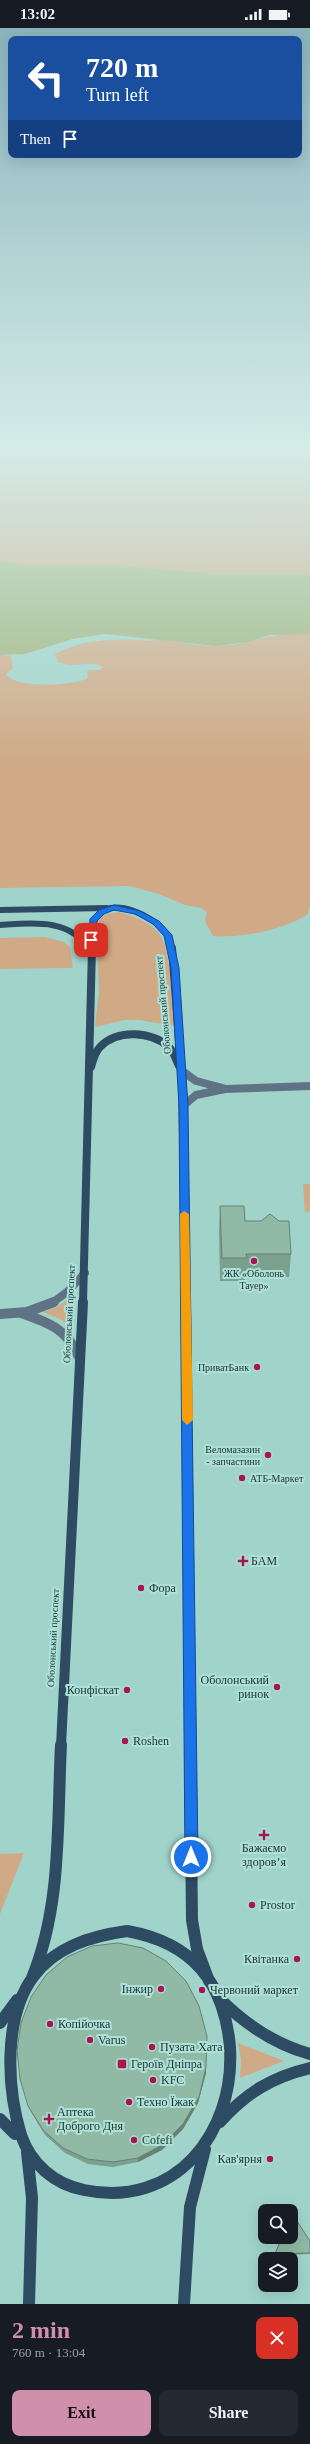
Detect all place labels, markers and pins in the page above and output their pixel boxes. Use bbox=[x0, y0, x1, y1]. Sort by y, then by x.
pin bbox=[74, 923, 108, 957]
marker: ЖК «Оболонь Тауер» bbox=[249, 1256, 259, 1266]
place label: ЖК «Оболонь Тауер» bbox=[224, 1268, 285, 1291]
place label: ПриватБанк bbox=[198, 1362, 249, 1373]
marker: ПриватБанк bbox=[252, 1362, 262, 1372]
place label: Веломазазин - запчастини bbox=[205, 1444, 261, 1467]
marker: Веломазазин - запчастини bbox=[263, 1450, 273, 1460]
marker: АТБ-Маркет bbox=[237, 1473, 247, 1483]
place label: АТБ-Маркет bbox=[250, 1473, 304, 1484]
place label: БАМ bbox=[251, 1554, 277, 1568]
marker: БАМ bbox=[238, 1556, 248, 1566]
place label: Фора bbox=[149, 1581, 176, 1595]
marker: Фора bbox=[136, 1583, 146, 1593]
place label: Оболонський ринок bbox=[201, 1673, 270, 1701]
marker: Оболонський ринок bbox=[272, 1682, 282, 1692]
place label: Конфіскат bbox=[67, 1683, 120, 1697]
marker: Конфіскат bbox=[122, 1685, 132, 1695]
place label: Roshen bbox=[133, 1734, 169, 1748]
marker: Roshen bbox=[120, 1736, 130, 1746]
marker: Бажаємо здоровʼя bbox=[259, 1830, 269, 1840]
place label: Бажаємо здоровʼя bbox=[242, 1841, 286, 1869]
place label: Prostor bbox=[260, 1898, 295, 1912]
marker: Prostor bbox=[247, 1900, 257, 1910]
place label: Квітанка bbox=[244, 1952, 290, 1966]
marker: Квітанка bbox=[292, 1954, 302, 1964]
place label: Інжир bbox=[122, 1982, 153, 1996]
place label: Червоний маркет bbox=[210, 1983, 299, 1997]
marker: Інжир bbox=[156, 1984, 166, 1994]
marker: Червоний маркет bbox=[197, 1985, 207, 1995]
place label: Копійочка bbox=[58, 2017, 111, 2031]
marker: Копійочка bbox=[45, 2019, 55, 2029]
place label: Varus bbox=[98, 2033, 126, 2047]
marker: Varus bbox=[85, 2035, 95, 2045]
place label: Пузата Хата bbox=[160, 2040, 223, 2054]
marker: Пузата Хата bbox=[147, 2042, 157, 2052]
place label: Героїв Дніпра bbox=[131, 2057, 203, 2071]
marker: Героїв Дніпра bbox=[116, 2058, 128, 2070]
place label: KFC bbox=[161, 2073, 184, 2087]
marker: KFC bbox=[148, 2075, 158, 2085]
place label: Техно Їжак bbox=[137, 2095, 194, 2109]
marker: Техно Їжак bbox=[124, 2097, 134, 2107]
place label: Аптека Доброго Дня bbox=[57, 2105, 124, 2133]
marker: Аптека Доброго Дня bbox=[44, 2114, 54, 2124]
place label: Cofefi bbox=[142, 2133, 173, 2147]
marker: Cofefi bbox=[129, 2135, 139, 2145]
place label: Кав'ярня bbox=[218, 2152, 262, 2166]
marker: Кав'ярня bbox=[265, 2154, 275, 2164]

